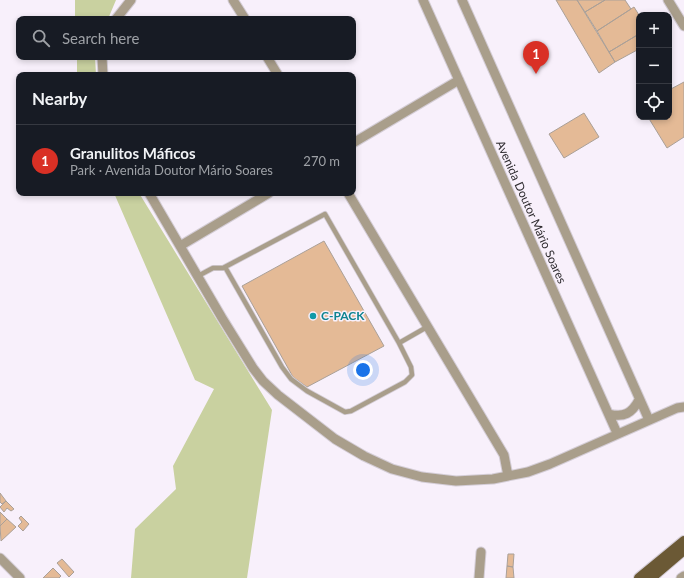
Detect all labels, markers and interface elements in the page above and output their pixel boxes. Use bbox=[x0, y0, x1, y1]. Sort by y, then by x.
map controls bbox=[636, 12, 672, 120]
button: + bbox=[636, 12, 672, 48]
search box bbox=[16, 16, 356, 60]
icon: search bbox=[30, 27, 52, 49]
text: Search here bbox=[62, 29, 139, 47]
pin: 1 bbox=[523, 41, 549, 74]
button: − bbox=[636, 48, 672, 84]
button: locate bbox=[636, 84, 672, 120]
text: Nearby bbox=[32, 88, 87, 109]
street label: Avenida Doutor Mário Soares bbox=[493, 138, 570, 286]
text: Granulitos Máficos bbox=[70, 144, 196, 162]
text: 1 bbox=[41, 153, 49, 169]
text: 270 m bbox=[303, 153, 340, 169]
text: Park · Avenida Doutor Mário Soares bbox=[70, 162, 273, 178]
place label: C-PACK bbox=[321, 308, 365, 323]
marker: C-PACK bbox=[308, 311, 318, 321]
your location bbox=[353, 360, 373, 380]

